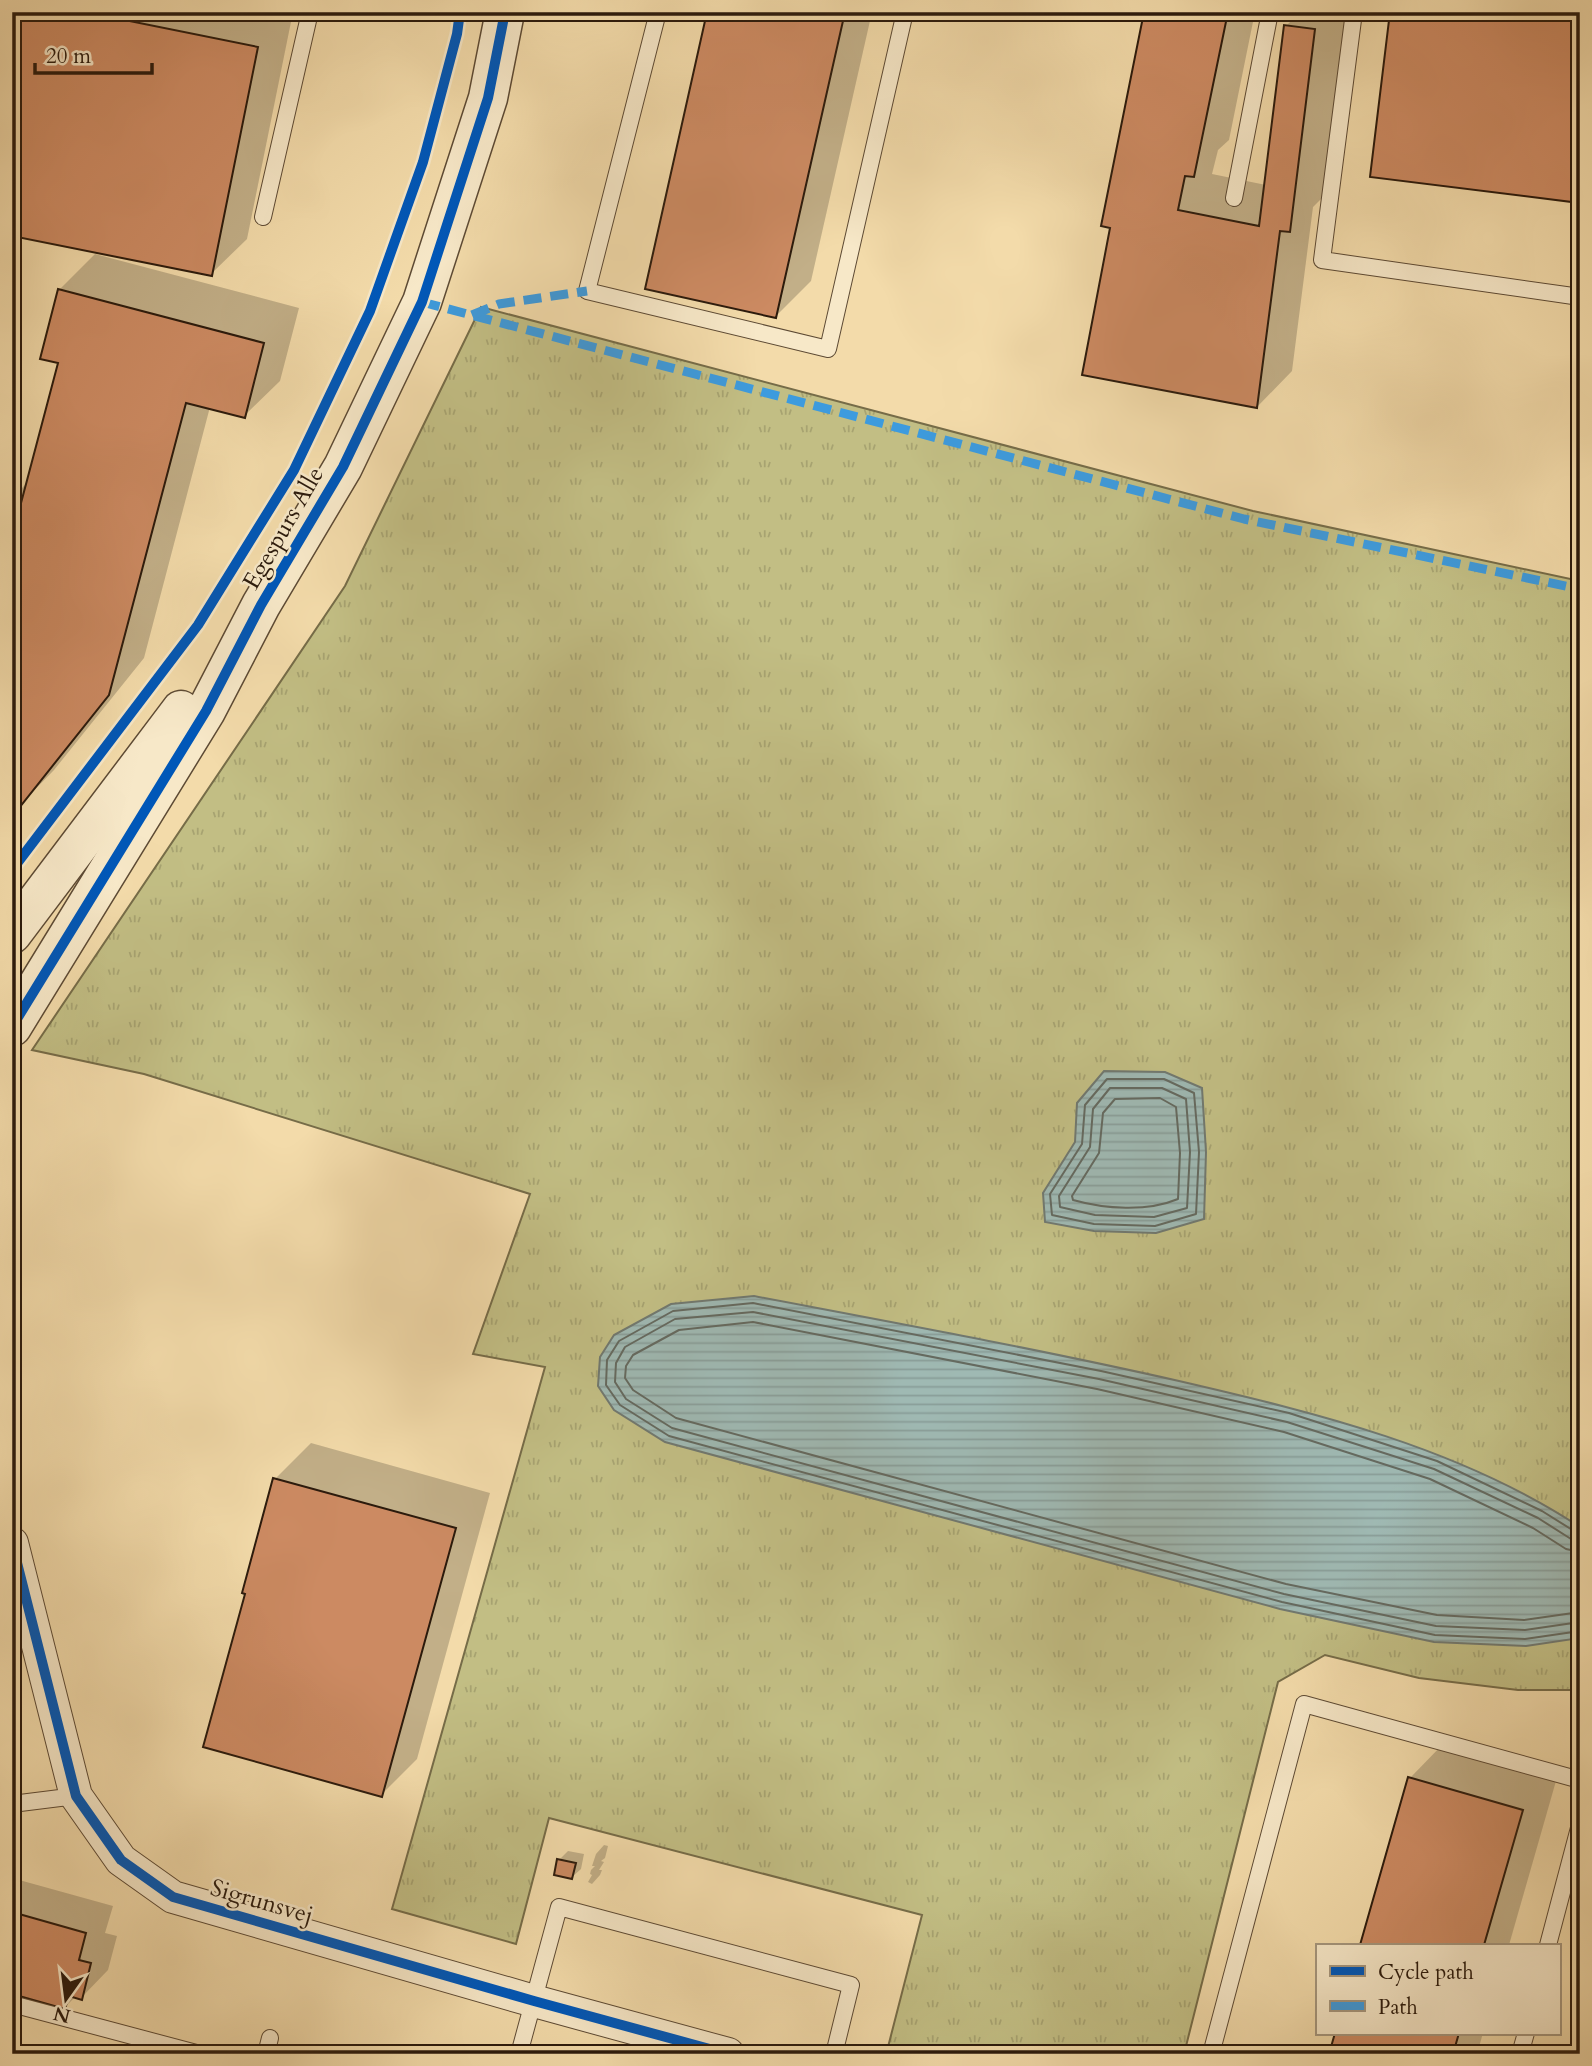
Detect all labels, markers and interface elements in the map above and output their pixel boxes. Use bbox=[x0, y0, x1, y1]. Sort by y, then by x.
scale bar bbox=[35, 32, 152, 76]
text: 20 m bbox=[46, 42, 91, 71]
street label: Egespurs Alle bbox=[235, 461, 332, 596]
street label: Sigrunsvej bbox=[207, 1871, 317, 1932]
legend bbox=[1316, 1944, 1560, 2035]
text: Cycle path bbox=[1378, 1958, 1474, 1987]
north arrow bbox=[32, 1965, 102, 2035]
text: Path bbox=[1378, 1993, 1418, 2022]
text: N bbox=[50, 2000, 73, 2029]

